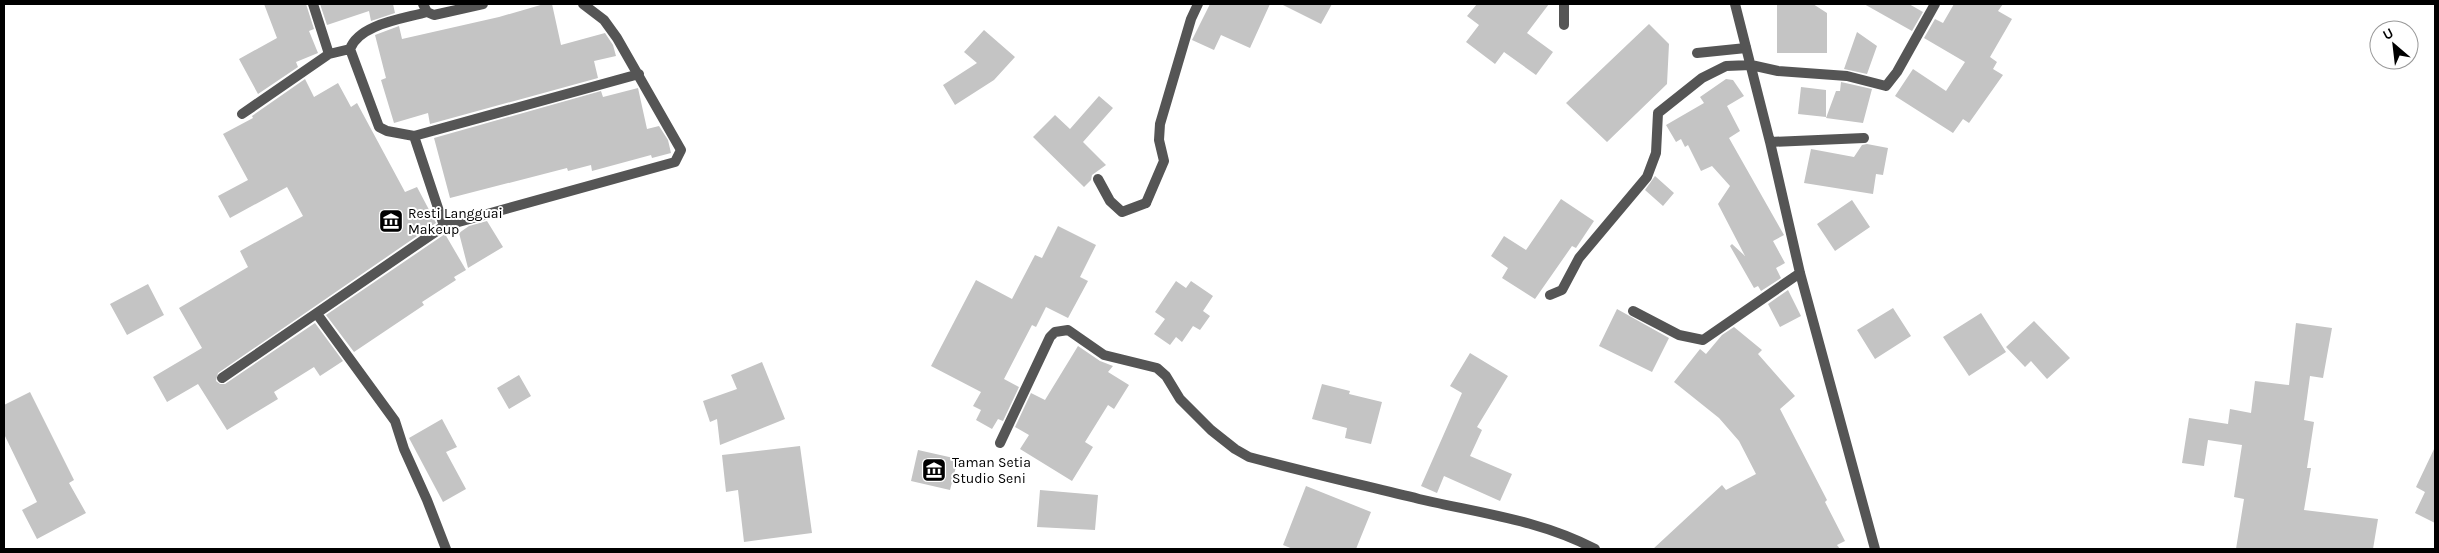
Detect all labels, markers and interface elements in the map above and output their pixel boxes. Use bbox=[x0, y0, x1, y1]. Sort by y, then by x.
north arrow bbox=[2369, 20, 2419, 70]
text: U bbox=[2380, 24, 2396, 44]
place label: Resti Langguai Makeup bbox=[408, 205, 503, 238]
museum icon: Resti Langguai Makeup bbox=[378, 208, 404, 234]
place label: Taman Setia Studio Seni bbox=[952, 454, 1031, 487]
museum icon: Taman Setia Studio Seni bbox=[921, 457, 947, 483]

